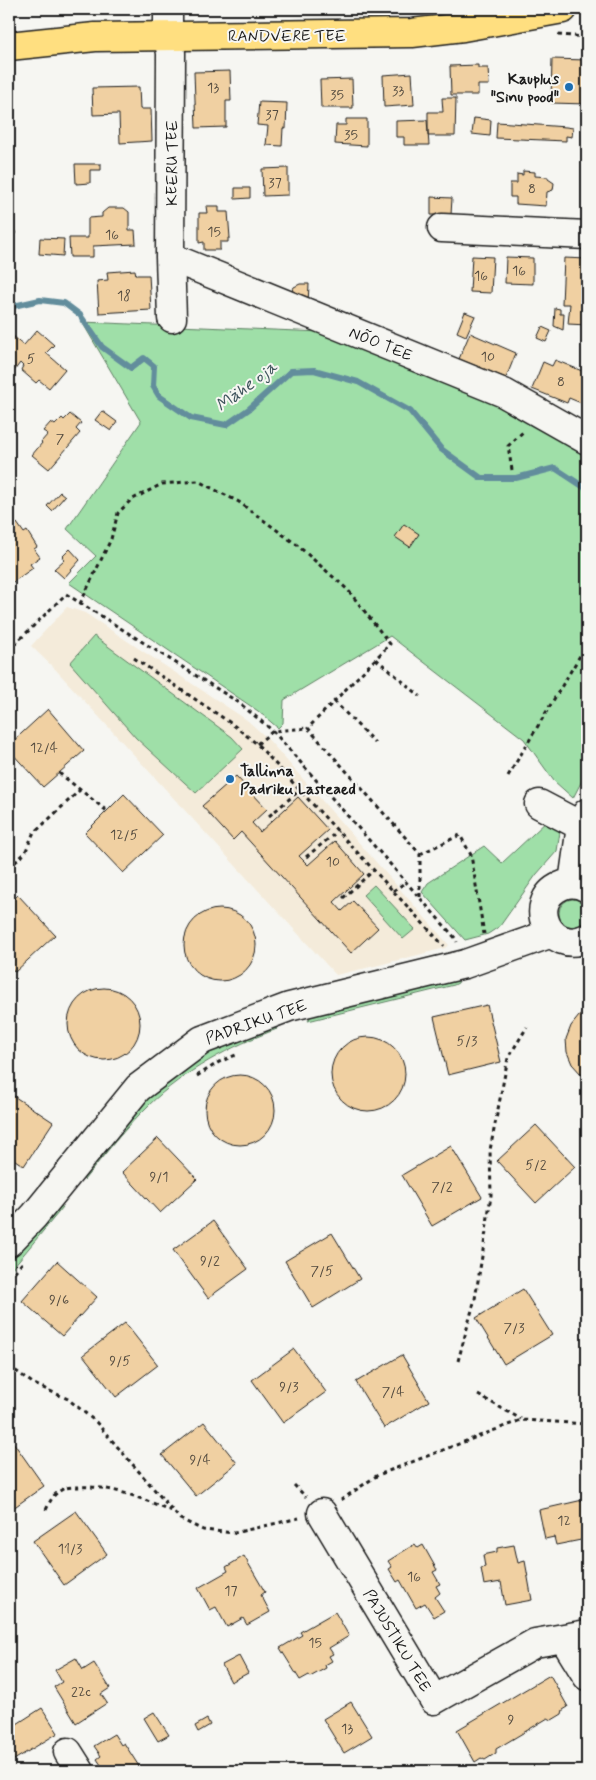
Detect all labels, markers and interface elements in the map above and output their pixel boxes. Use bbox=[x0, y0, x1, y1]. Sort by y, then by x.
street label: RANDVERE TEE bbox=[228, 26, 346, 47]
place label: Kauplus "Sinu pood" bbox=[491, 69, 560, 108]
house number: 13 bbox=[207, 79, 219, 97]
marker: Kauplus "Sinu pood" bbox=[563, 81, 575, 93]
house number: 33 bbox=[392, 82, 404, 100]
house number: 35 bbox=[330, 86, 344, 104]
house number: 37 bbox=[265, 106, 279, 124]
street label: KEERU TEE bbox=[162, 120, 183, 206]
house number: 35 bbox=[344, 126, 358, 144]
house number: 37 bbox=[268, 174, 282, 192]
house number: 8 bbox=[528, 180, 536, 198]
house number: 15 bbox=[207, 223, 221, 241]
house number: 16 bbox=[105, 226, 119, 244]
house number: 16 bbox=[512, 262, 526, 280]
house number: 16 bbox=[474, 267, 488, 285]
house number: 18 bbox=[117, 287, 131, 305]
street label: NÕO TEE bbox=[346, 322, 415, 367]
house number: 10 bbox=[481, 348, 495, 366]
house number: 5 bbox=[27, 350, 35, 368]
water label: Mähe oja bbox=[211, 355, 283, 418]
house number: 8 bbox=[557, 373, 565, 391]
house number: 7 bbox=[56, 430, 65, 448]
house number: 12/4 bbox=[30, 739, 58, 757]
place label: Tallinna Padriku Lasteaed bbox=[240, 761, 356, 800]
marker: Tallinna Padriku Lasteaed bbox=[224, 773, 236, 785]
house number: 12/5 bbox=[110, 826, 138, 844]
house number: 10 bbox=[326, 853, 340, 871]
street label: PADRIKU TEE bbox=[203, 995, 310, 1050]
house number: 5/3 bbox=[457, 1032, 477, 1050]
house number: 5/2 bbox=[525, 1156, 547, 1174]
house number: 9/1 bbox=[149, 1168, 169, 1186]
house number: 7/2 bbox=[431, 1178, 453, 1196]
house number: 9/2 bbox=[200, 1252, 220, 1270]
house number: 7/5 bbox=[310, 1262, 334, 1280]
house number: 9/6 bbox=[49, 1291, 69, 1309]
house number: 7/3 bbox=[504, 1319, 524, 1337]
house number: 9/5 bbox=[109, 1352, 131, 1370]
house number: 9/3 bbox=[279, 1378, 299, 1396]
house number: 7/4 bbox=[382, 1383, 404, 1401]
house number: 9/4 bbox=[189, 1451, 211, 1469]
house number: 12 bbox=[557, 1512, 571, 1530]
house number: 11/3 bbox=[58, 1540, 82, 1558]
house number: 16 bbox=[407, 1568, 421, 1586]
house number: 17 bbox=[224, 1582, 238, 1600]
street label: PAJUSTIKU TEE bbox=[358, 1586, 436, 1696]
house number: 15 bbox=[308, 1634, 322, 1652]
house number: 22c bbox=[71, 1683, 91, 1701]
house number: 9 bbox=[508, 1711, 515, 1729]
house number: 13 bbox=[341, 1720, 353, 1738]

